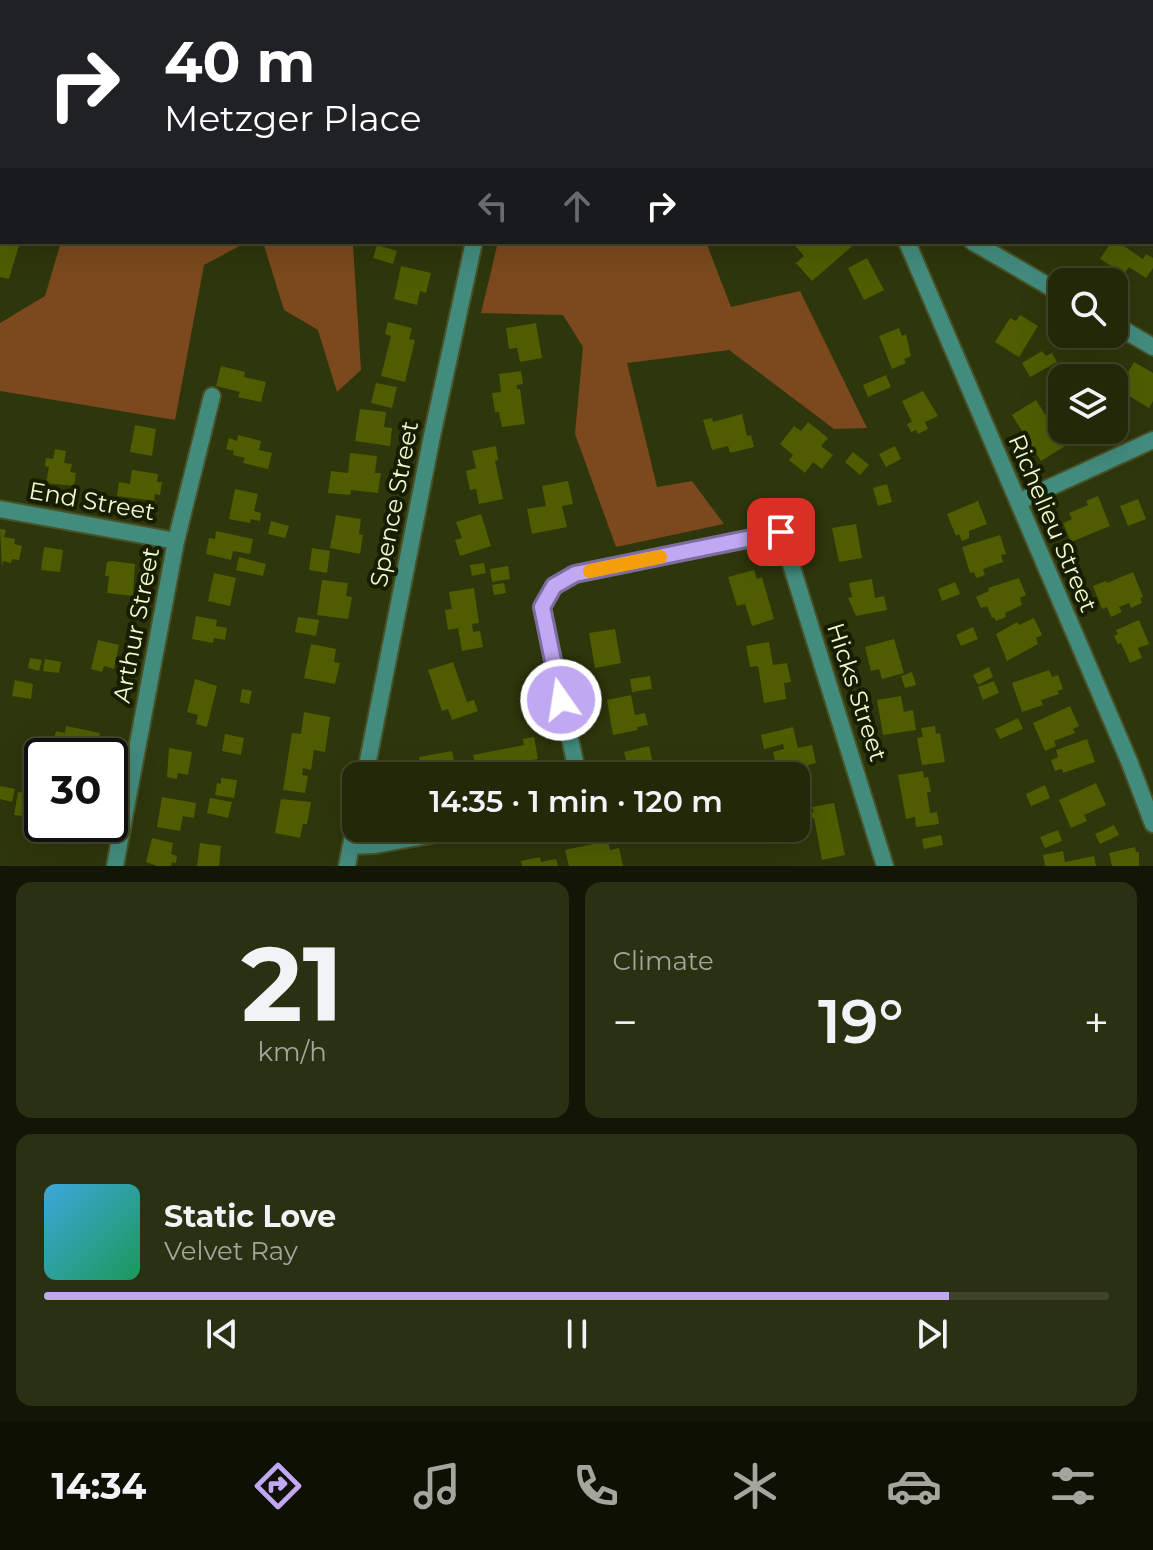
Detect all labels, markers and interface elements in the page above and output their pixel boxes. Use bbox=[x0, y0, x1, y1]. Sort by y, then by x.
text: 40 m bbox=[164, 28, 315, 96]
icon: right bbox=[32, 32, 136, 136]
text: Metzger Place bbox=[164, 96, 422, 140]
icon: left bbox=[471, 184, 515, 228]
icon: ahead bbox=[555, 184, 599, 228]
icon: right bbox=[639, 184, 683, 228]
map controls bbox=[1048, 268, 1128, 444]
button: search bbox=[1048, 268, 1128, 348]
button: layers bbox=[1048, 364, 1128, 444]
street label: Spence Street bbox=[364, 418, 424, 589]
street label: Richelieu Street bbox=[1002, 430, 1104, 616]
street label: End Street bbox=[27, 476, 157, 526]
pin bbox=[747, 498, 815, 566]
icon: arrive bbox=[759, 510, 803, 554]
street label: Arthur Street bbox=[107, 545, 165, 705]
street label: Hicks Street bbox=[821, 619, 893, 765]
position arrow bbox=[519, 658, 603, 742]
speed limit sign: 30 bbox=[24, 738, 128, 842]
text: 14:35 · 1 min · 120 m bbox=[429, 783, 723, 820]
text: 21 bbox=[241, 920, 343, 1047]
text: Climate bbox=[613, 945, 714, 977]
text: 19° bbox=[818, 985, 904, 1058]
text: − bbox=[613, 995, 638, 1049]
text: + bbox=[1084, 995, 1109, 1049]
text: km/h bbox=[258, 1036, 327, 1068]
text: Static Love bbox=[164, 1198, 336, 1235]
text: Velvet Ray bbox=[164, 1235, 298, 1267]
icon: previous bbox=[200, 1312, 244, 1356]
icon: pause bbox=[555, 1312, 599, 1356]
icon: next bbox=[910, 1312, 954, 1356]
icon: directions bbox=[250, 1458, 306, 1514]
icon: music bbox=[409, 1458, 465, 1514]
icon: phone bbox=[568, 1458, 624, 1514]
icon: climate bbox=[727, 1458, 783, 1514]
icon: car bbox=[886, 1458, 942, 1514]
icon: filters bbox=[1045, 1458, 1101, 1514]
text: 14:34 bbox=[52, 1464, 146, 1508]

